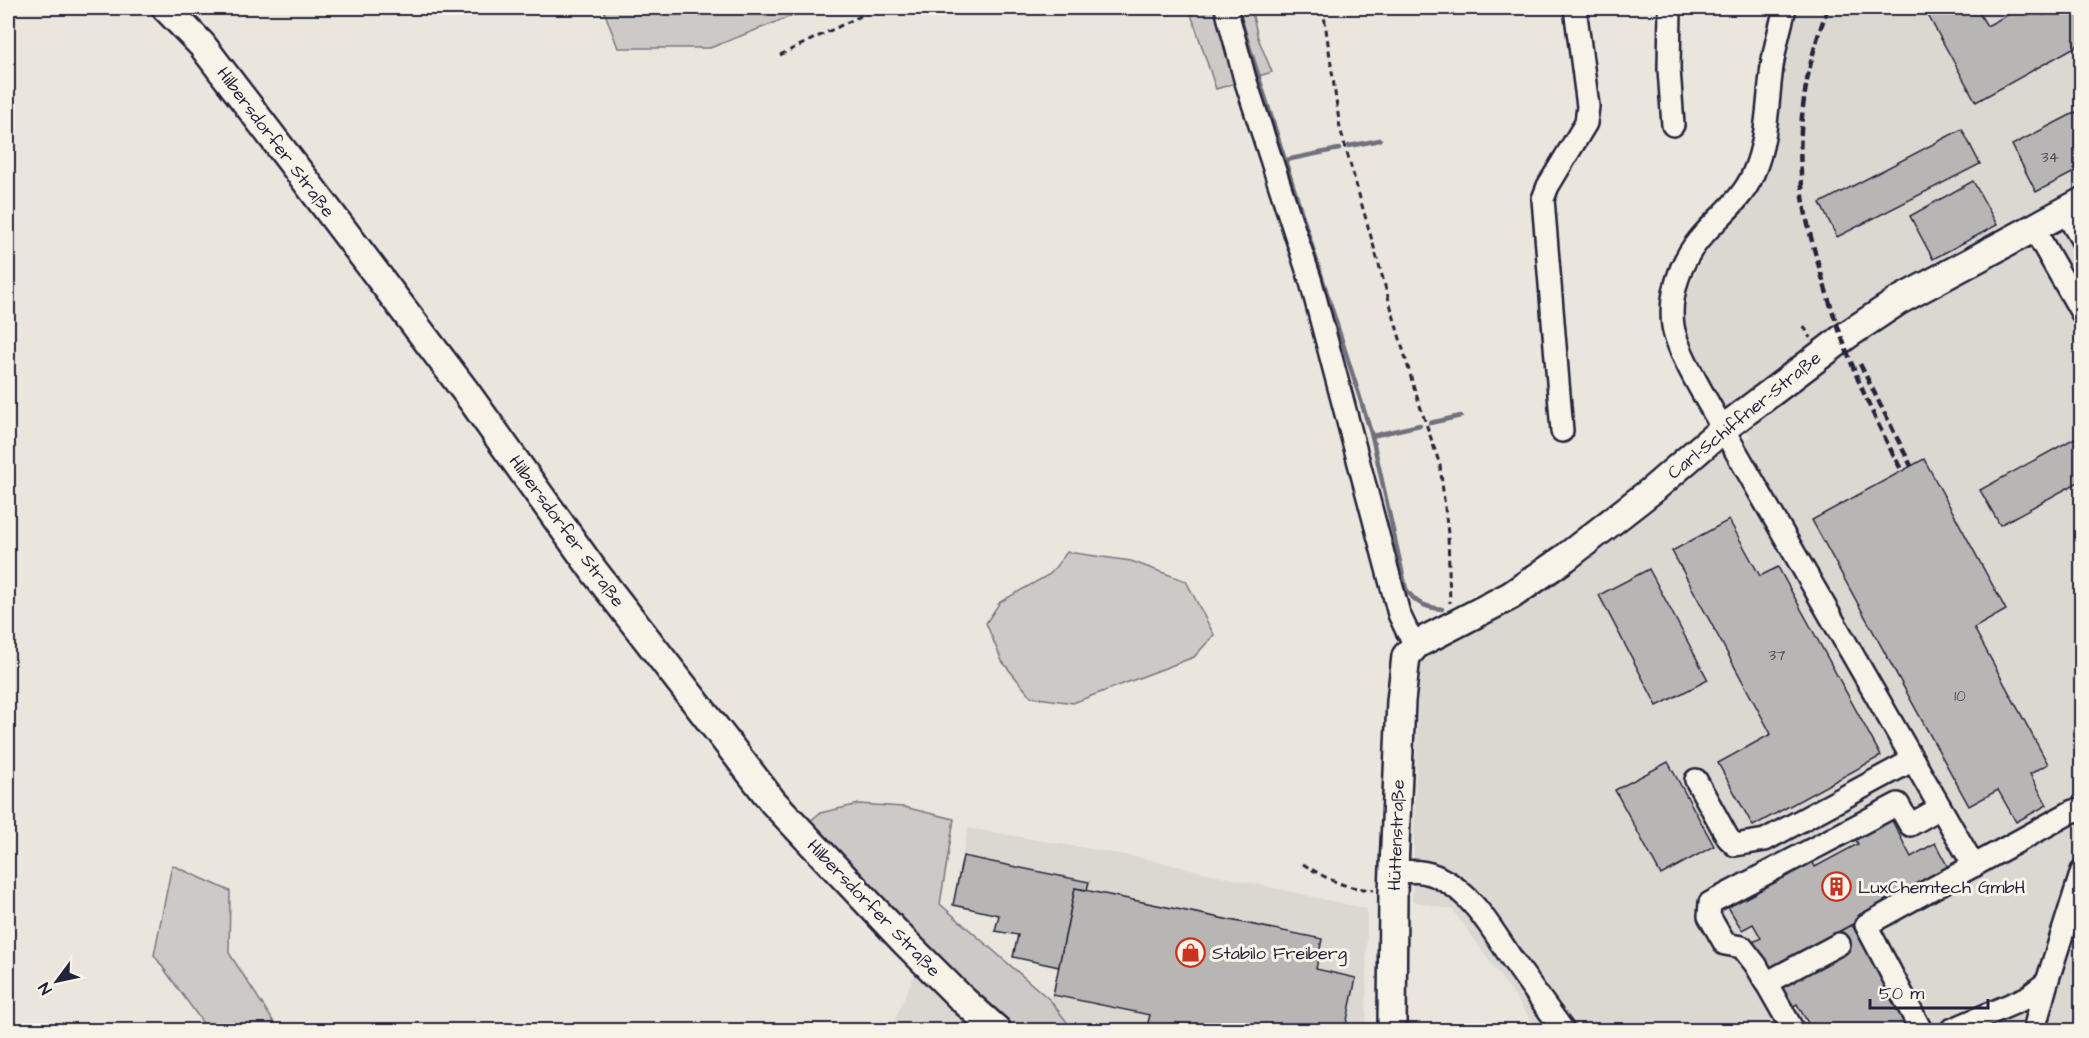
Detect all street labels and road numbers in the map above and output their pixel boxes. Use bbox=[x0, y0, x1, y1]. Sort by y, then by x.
street label: Hilbersdorfer Straße bbox=[211, 62, 341, 223]
street label: Carl-Schiffner-Straße bbox=[1662, 345, 1827, 485]
street label: Hilbersdorfer Straße bbox=[503, 450, 631, 613]
street label: Hüttenstraße bbox=[1382, 779, 1411, 891]
street label: Hilbersdorfer Straße bbox=[801, 834, 946, 983]

